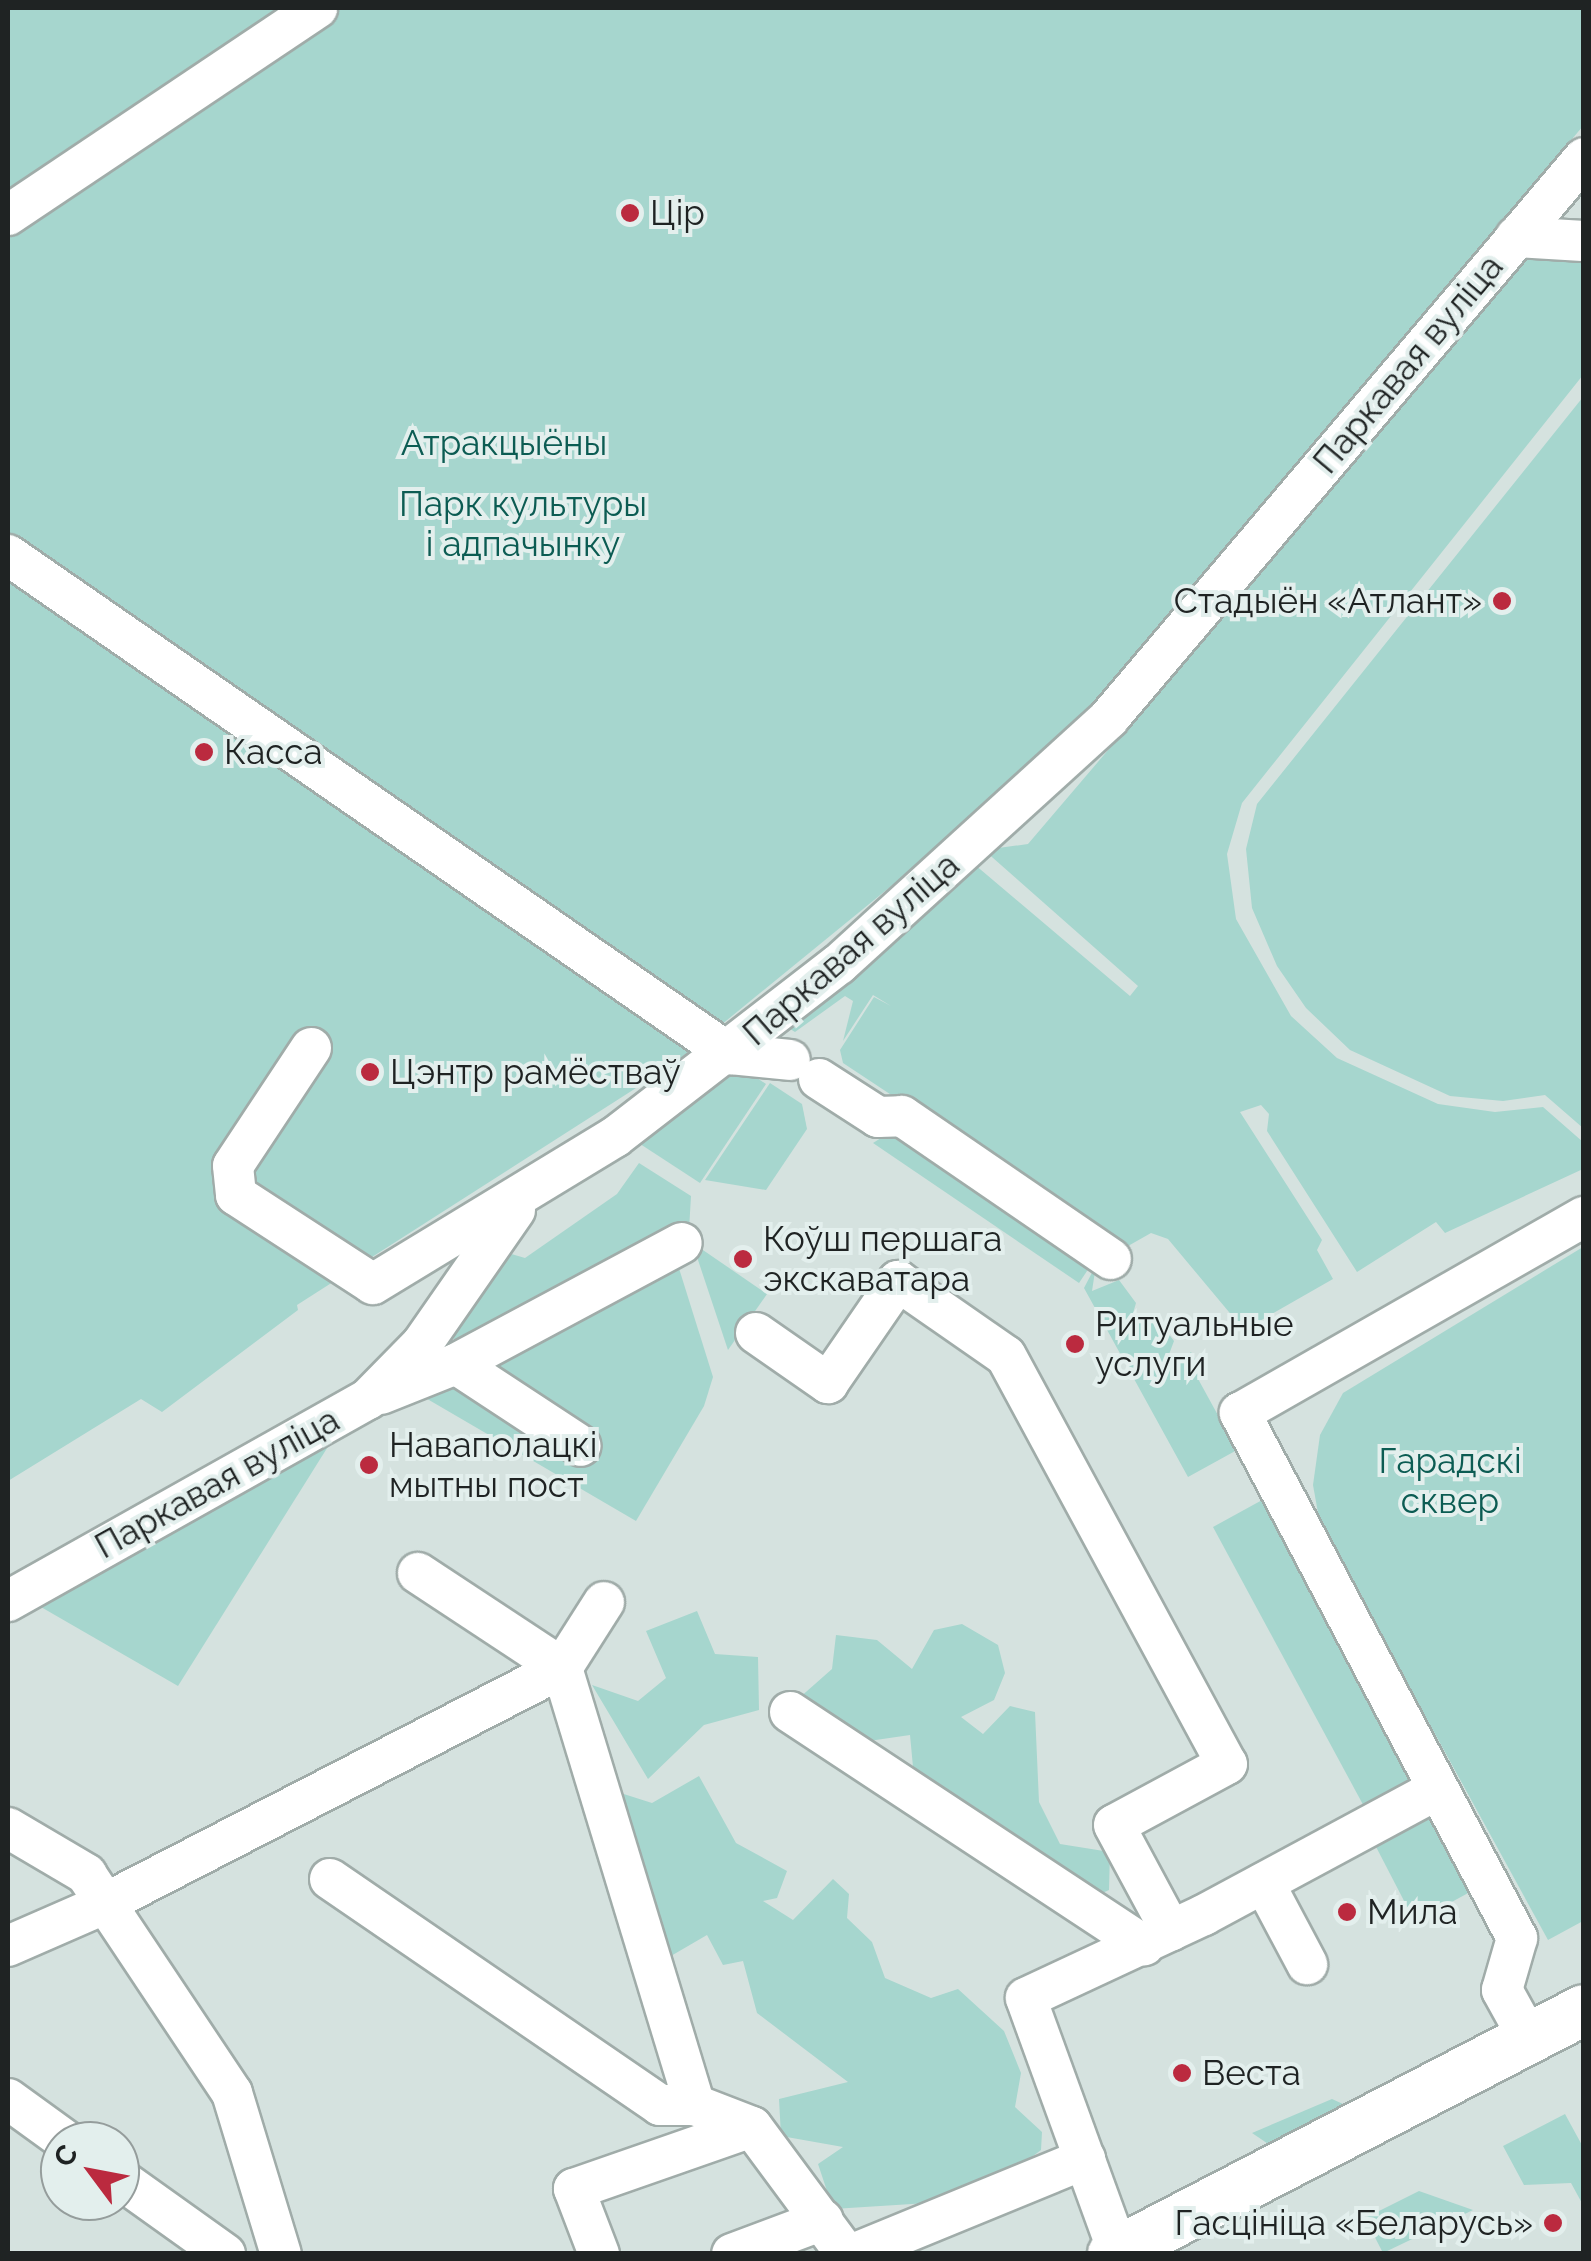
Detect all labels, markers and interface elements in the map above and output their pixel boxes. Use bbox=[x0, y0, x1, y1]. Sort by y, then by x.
place label: Цір bbox=[650, 192, 705, 234]
marker: Цір bbox=[619, 202, 641, 224]
street label: Паркавая вуліца bbox=[1304, 246, 1512, 482]
park label: Атракцыёны bbox=[401, 422, 607, 464]
park label: Парк культуры і адпачынку bbox=[399, 483, 647, 565]
place label: Стадыён «Атлант» bbox=[1174, 580, 1482, 622]
marker: Стадыён «Атлант» bbox=[1491, 590, 1513, 612]
place label: Касса bbox=[224, 731, 323, 773]
marker: Касса bbox=[193, 741, 215, 763]
street label: Паркавая вуліца bbox=[734, 844, 968, 1054]
place label: Цэнтр рамёстваў bbox=[390, 1051, 681, 1093]
marker: Цэнтр рамёстваў bbox=[359, 1061, 381, 1083]
place label: Коўш першага экскаватара bbox=[763, 1218, 1002, 1300]
marker: Коўш першага экскаватара bbox=[732, 1248, 754, 1270]
place label: Ритуальные услуги bbox=[1095, 1303, 1293, 1385]
marker: Ритуальные услуги bbox=[1064, 1333, 1086, 1355]
street label: Паркавая вуліца bbox=[88, 1399, 346, 1567]
place label: Наваполацкі мытны пост bbox=[389, 1424, 597, 1506]
park label: Гарадскі сквер bbox=[1378, 1440, 1522, 1522]
marker: Наваполацкі мытны пост bbox=[358, 1454, 380, 1476]
place label: Мила bbox=[1367, 1891, 1457, 1933]
marker: Мила bbox=[1336, 1901, 1358, 1923]
place label: Веста bbox=[1202, 2052, 1301, 2094]
marker: Веста bbox=[1171, 2062, 1193, 2084]
north arrow bbox=[40, 2121, 140, 2221]
text: С bbox=[47, 2139, 85, 2173]
place label: Гасцініца «Беларусь» bbox=[1174, 2202, 1533, 2244]
marker: Гасцініца «Беларусь» bbox=[1542, 2212, 1564, 2234]

